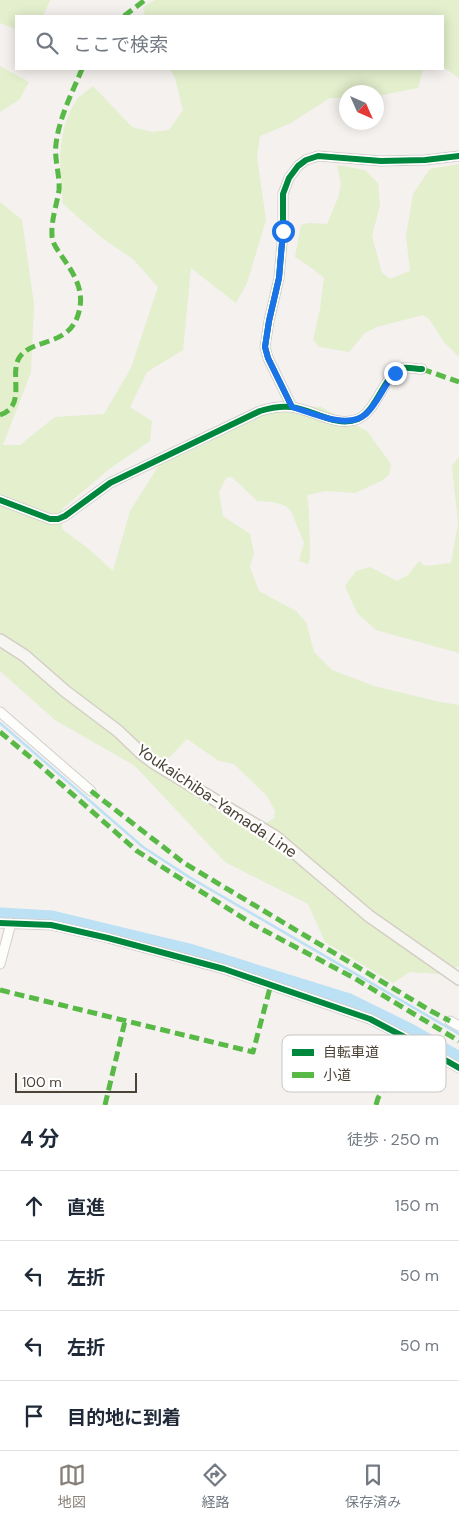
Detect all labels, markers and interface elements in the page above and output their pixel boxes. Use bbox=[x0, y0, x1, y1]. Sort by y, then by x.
search box bbox=[15, 15, 444, 70]
icon: search bbox=[33, 29, 61, 57]
text: ここで検索 bbox=[73, 32, 168, 57]
north arrow bbox=[339, 85, 384, 130]
route start bbox=[272, 220, 295, 243]
route end bbox=[384, 362, 407, 385]
street label: Youkaichiba-Yamada Line bbox=[133, 739, 301, 863]
legend bbox=[282, 1035, 446, 1092]
text: 自転車道 bbox=[323, 1043, 379, 1061]
text: 小道 bbox=[323, 1066, 351, 1084]
scale bar bbox=[15, 1070, 138, 1093]
text: 100 m bbox=[22, 1073, 62, 1091]
text: 4 分 bbox=[20, 1125, 60, 1153]
text: 徒歩 · 250 m bbox=[347, 1129, 439, 1150]
icon: ahead bbox=[20, 1192, 48, 1220]
text: 直進 bbox=[67, 1195, 105, 1220]
text: 150 m bbox=[395, 1195, 439, 1216]
icon: left bbox=[20, 1262, 48, 1290]
text: 左折 bbox=[67, 1265, 105, 1290]
text: 50 m bbox=[400, 1265, 439, 1286]
icon: left bbox=[20, 1332, 48, 1360]
text: 左折 bbox=[67, 1335, 105, 1360]
text: 50 m bbox=[400, 1335, 439, 1356]
icon: arrive bbox=[20, 1402, 48, 1430]
text: 目的地に到着 bbox=[67, 1405, 181, 1430]
tab: 地図 bbox=[58, 1461, 86, 1511]
tab: 経路 bbox=[201, 1461, 229, 1511]
tab: 保存済み bbox=[345, 1461, 401, 1511]

